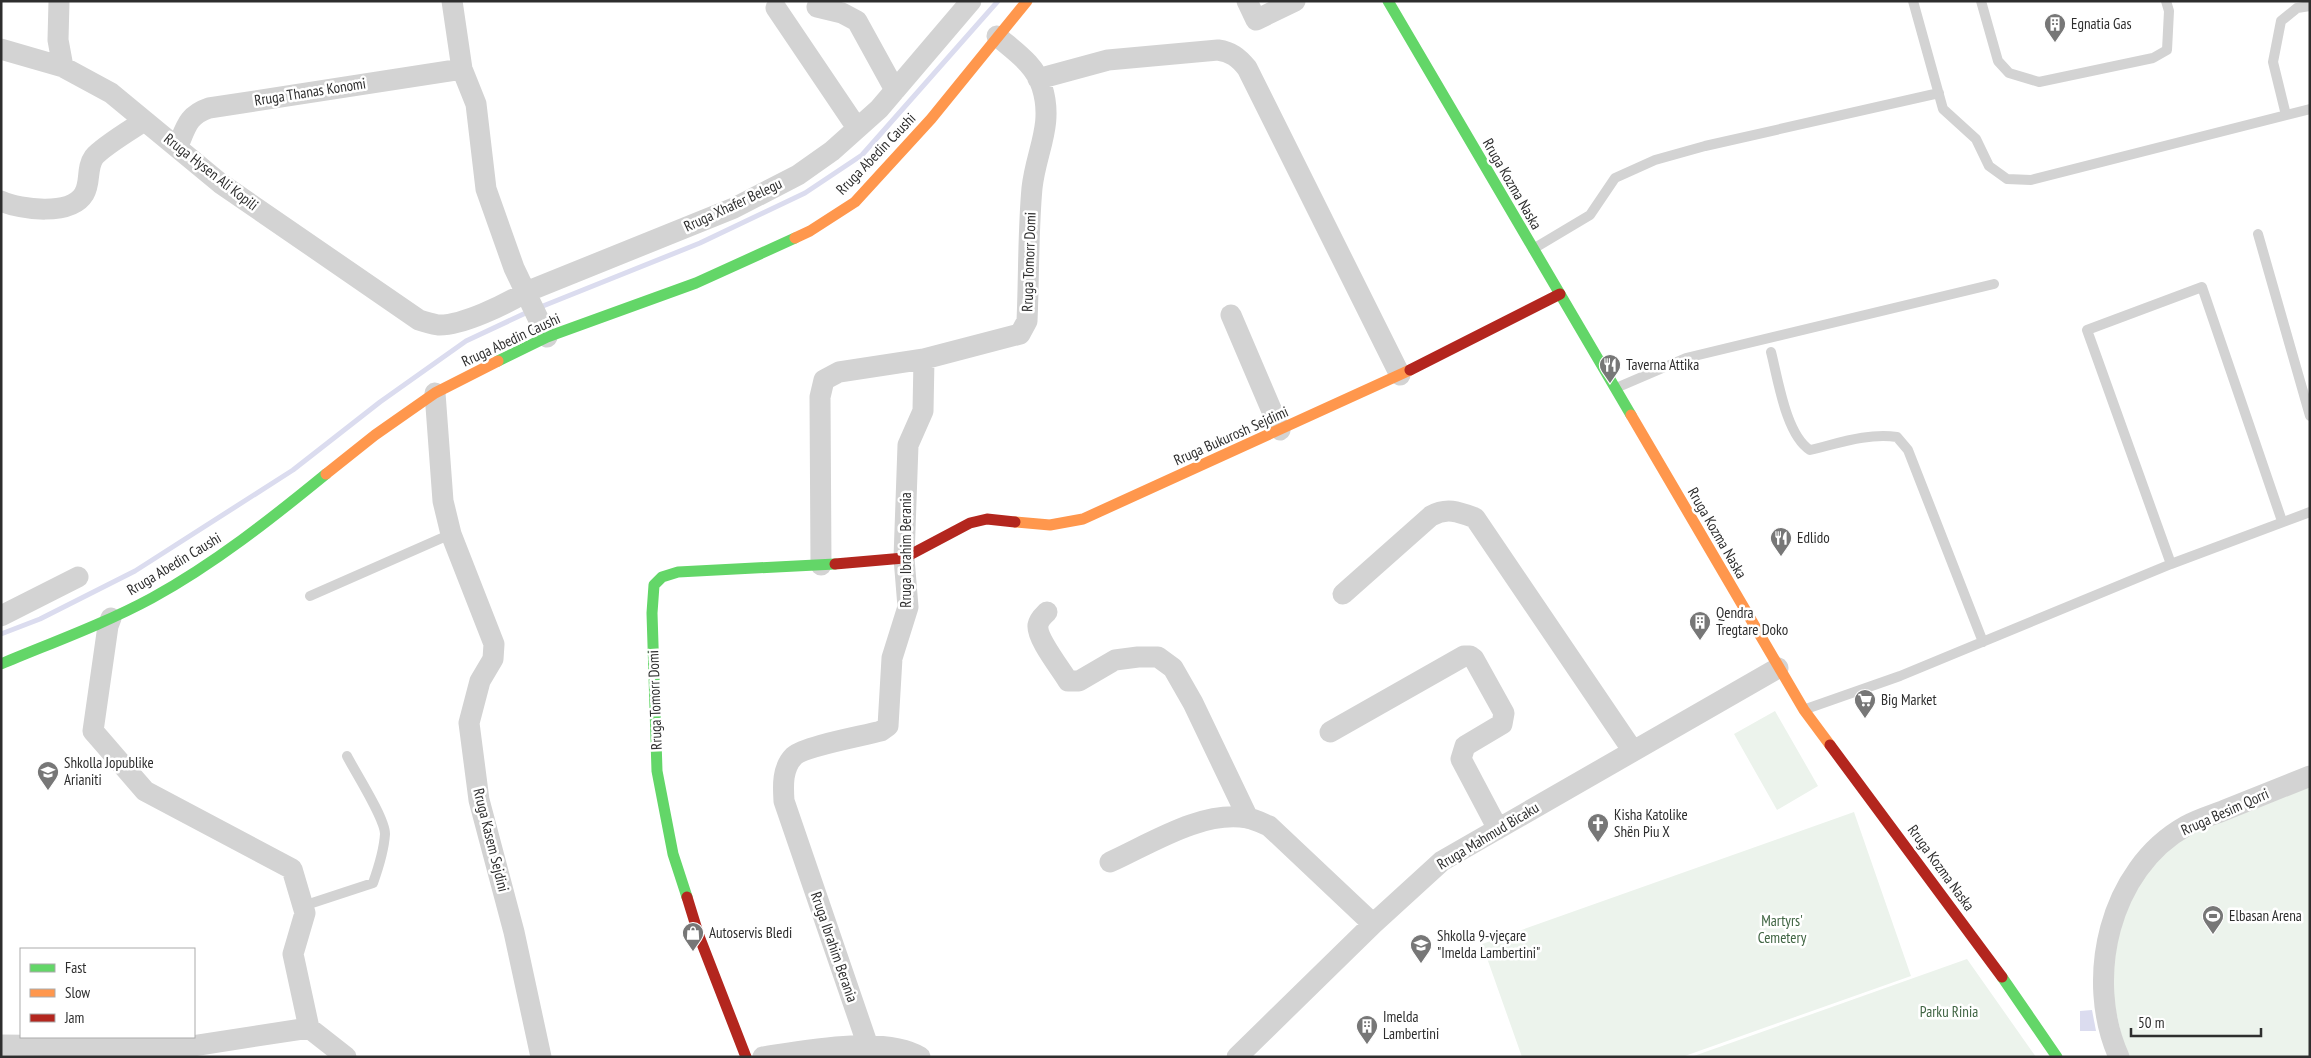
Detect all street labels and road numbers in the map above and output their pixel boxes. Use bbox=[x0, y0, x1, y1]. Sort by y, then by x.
street label: Rruga Thanas Konomi bbox=[253, 73, 367, 110]
street label: Rruga Abedin Caushi bbox=[832, 109, 919, 199]
street label: Rruga Hysen Ali Kopili bbox=[160, 129, 262, 214]
street label: Rruga Kozma Naska bbox=[1479, 135, 1546, 233]
street label: Rruga Xhafer Belegu bbox=[681, 173, 785, 236]
street label: Rruga Tomorr Domi bbox=[1017, 212, 1040, 312]
street label: Rruga Abedin Caushi bbox=[459, 308, 563, 371]
street label: Rruga Bukurosh Sejdimi bbox=[1171, 402, 1291, 469]
street label: Rruga Kozma Naska bbox=[1684, 484, 1751, 582]
street label: Rruga Ibrahim Berania bbox=[896, 492, 915, 608]
street label: Rruga Abedin Caushi bbox=[123, 528, 224, 599]
street label: Rruga Tomorr Domi bbox=[643, 650, 666, 750]
street label: Rruga Besim Qorri bbox=[2178, 784, 2272, 839]
street label: Rruga Kasem Sejdini bbox=[469, 786, 514, 894]
street label: Rruga Mahmud Bicaku bbox=[1433, 798, 1542, 873]
street label: Rruga Kozma Naska bbox=[1904, 821, 1979, 915]
street label: Rruga Ibrahim Berania bbox=[807, 889, 862, 1005]

